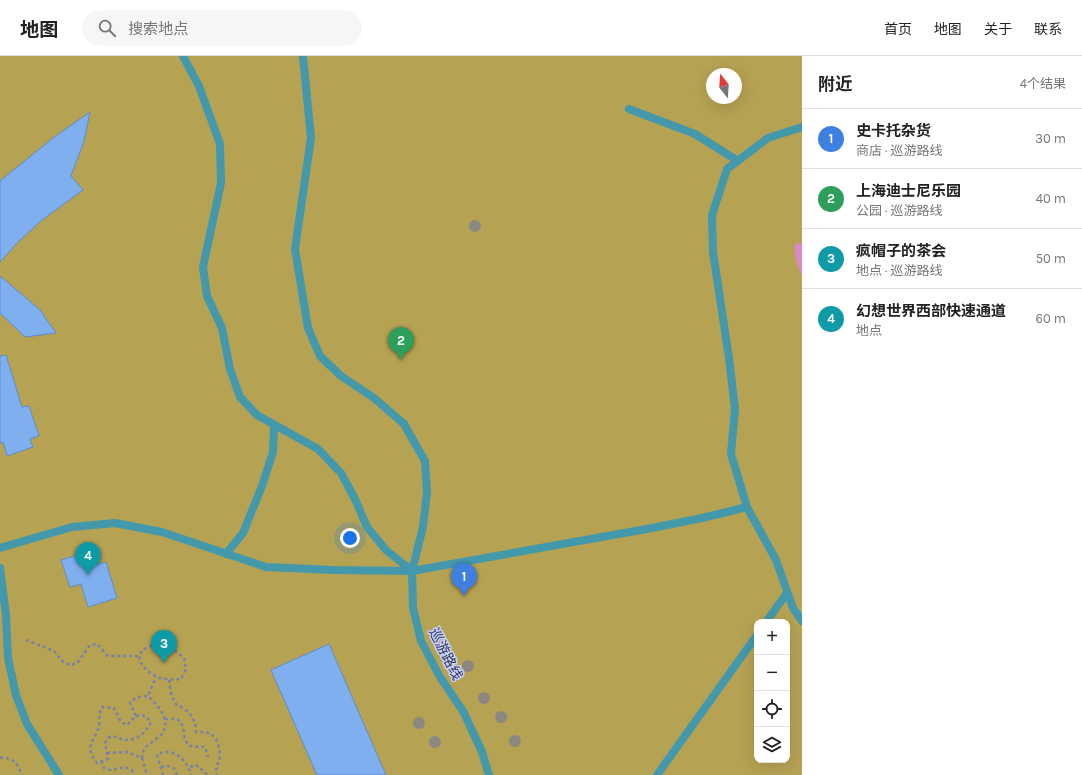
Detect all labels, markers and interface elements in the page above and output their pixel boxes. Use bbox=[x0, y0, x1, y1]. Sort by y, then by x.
search box bbox=[82, 10, 362, 46]
icon: search bbox=[96, 17, 118, 39]
text: 地图 bbox=[20, 19, 58, 41]
text: 搜索地点 bbox=[128, 20, 188, 38]
text: 首页 bbox=[884, 21, 912, 38]
text: 地图 bbox=[934, 21, 962, 38]
text: 关于 bbox=[984, 21, 1012, 38]
text: 联系 bbox=[1034, 21, 1062, 38]
north arrow bbox=[706, 68, 742, 104]
text: 附近 bbox=[818, 74, 852, 94]
text: 4个结果 bbox=[1020, 76, 1066, 91]
text: 史卡托杂货 bbox=[856, 122, 931, 140]
text: 1 bbox=[829, 131, 833, 146]
text: 30 m bbox=[1035, 131, 1066, 146]
text: 商店 · 巡游路线 bbox=[856, 143, 943, 158]
text: 上海迪士尼乐园 bbox=[856, 182, 961, 200]
text: 2 bbox=[827, 191, 835, 206]
text: 40 m bbox=[1036, 191, 1066, 206]
text: 公园 · 巡游路线 bbox=[856, 203, 943, 218]
text: 疯帽子的茶会 bbox=[856, 242, 946, 260]
text: 3 bbox=[827, 251, 835, 266]
text: 50 m bbox=[1036, 251, 1066, 266]
text: 地点 · 巡游路线 bbox=[856, 263, 943, 278]
text: 幻想世界西部快速通道 bbox=[856, 302, 1006, 320]
text: 4 bbox=[827, 311, 835, 326]
text: 60 m bbox=[1036, 311, 1066, 326]
text: 地点 bbox=[856, 323, 882, 338]
pin: 2 bbox=[388, 327, 414, 360]
your location bbox=[340, 528, 360, 548]
pin: 4 bbox=[75, 542, 101, 575]
pin: 1 bbox=[451, 563, 477, 596]
map controls bbox=[754, 619, 790, 763]
button: + bbox=[754, 619, 790, 655]
street label: 巡游路线 bbox=[425, 625, 466, 683]
pin: 3 bbox=[151, 630, 177, 663]
button: − bbox=[754, 655, 790, 691]
button: locate bbox=[754, 691, 790, 727]
button: layers bbox=[754, 727, 790, 763]

